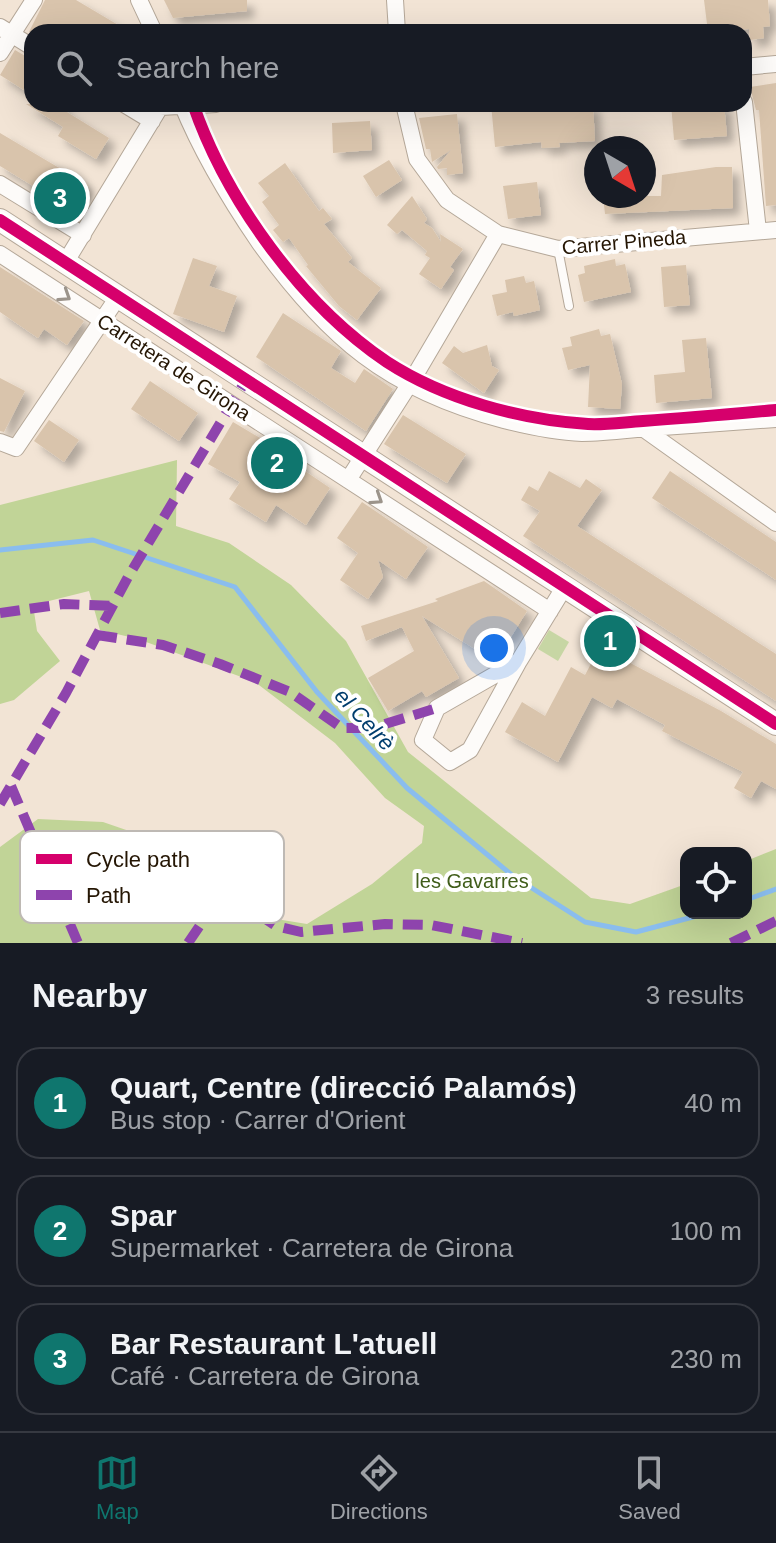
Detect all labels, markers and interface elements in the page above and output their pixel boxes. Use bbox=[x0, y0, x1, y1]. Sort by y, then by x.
search box bbox=[24, 24, 752, 112]
icon: search bbox=[52, 46, 96, 90]
text: Search here bbox=[116, 51, 279, 84]
north arrow bbox=[584, 136, 656, 208]
pin: 3 bbox=[34, 168, 86, 228]
street label: Carrer Pineda bbox=[561, 226, 688, 258]
one-way arrow bbox=[56, 287, 71, 302]
street label: Carretera de Girona bbox=[93, 309, 255, 425]
pin: 2 bbox=[251, 433, 303, 493]
one-way arrow bbox=[368, 490, 383, 505]
pin: 1 bbox=[584, 611, 636, 671]
your location bbox=[474, 628, 514, 668]
water label: el Celrè bbox=[330, 683, 400, 756]
legend bbox=[20, 831, 284, 923]
text: Cycle path bbox=[86, 847, 190, 872]
map controls bbox=[680, 847, 752, 919]
button: locate bbox=[680, 847, 752, 919]
park label: les Gavarres bbox=[415, 870, 529, 892]
text: Path bbox=[86, 883, 131, 908]
text: Nearby bbox=[32, 976, 147, 1014]
text: 3 results bbox=[646, 980, 744, 1010]
text: Quart, Centre (direcció Palamós) bbox=[110, 1071, 577, 1104]
text: 1 bbox=[53, 1088, 67, 1118]
text: 40 m bbox=[684, 1088, 742, 1118]
text: Bus stop · Carrer d'Orient bbox=[110, 1105, 405, 1135]
text: Spar bbox=[110, 1199, 177, 1232]
text: 2 bbox=[53, 1216, 67, 1246]
text: 100 m bbox=[670, 1216, 742, 1246]
text: Supermarket · Carretera de Girona bbox=[110, 1233, 513, 1263]
text: Bar Restaurant L'atuell bbox=[110, 1327, 437, 1360]
text: 3 bbox=[53, 1344, 67, 1374]
text: 230 m bbox=[670, 1344, 742, 1374]
text: Café · Carretera de Girona bbox=[110, 1361, 419, 1391]
tab: Map bbox=[95, 1451, 139, 1525]
tab: Directions bbox=[330, 1451, 428, 1525]
tab: Saved bbox=[618, 1451, 681, 1525]

